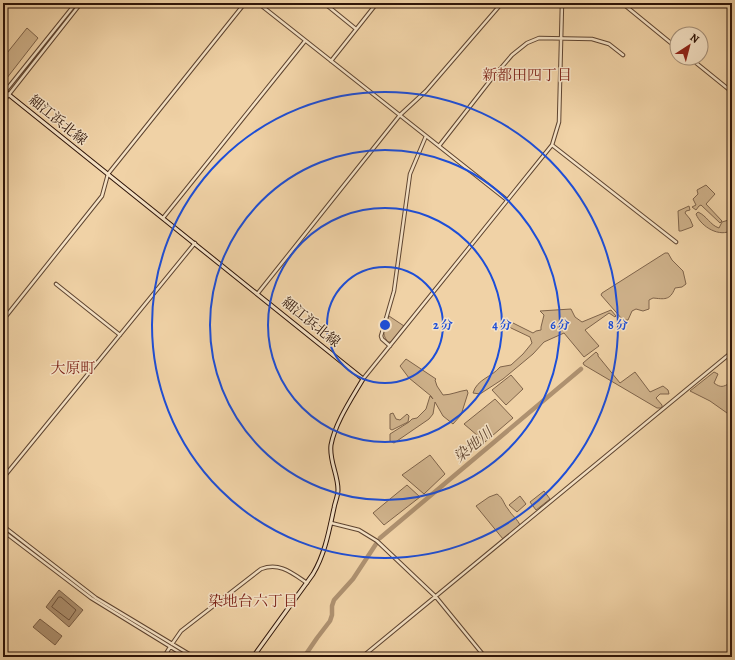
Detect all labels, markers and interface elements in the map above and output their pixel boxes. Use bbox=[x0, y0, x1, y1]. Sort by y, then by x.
north arrow bbox=[669, 26, 709, 66]
text: N bbox=[687, 30, 702, 47]
district label: 新都田四丁目 bbox=[482, 65, 572, 85]
street label: 細江浜北線 bbox=[25, 91, 91, 149]
street label: 細江浜北線 bbox=[278, 293, 344, 351]
text: 2 分 bbox=[433, 317, 453, 333]
text: 4 分 bbox=[492, 317, 512, 333]
text: 6 分 bbox=[550, 317, 570, 333]
text: 8 分 bbox=[608, 317, 628, 333]
centre of rings bbox=[378, 318, 392, 332]
district label: 大原町 bbox=[50, 358, 96, 378]
water label: 染地川 bbox=[449, 422, 498, 467]
district label: 染地台六丁目 bbox=[208, 591, 298, 611]

